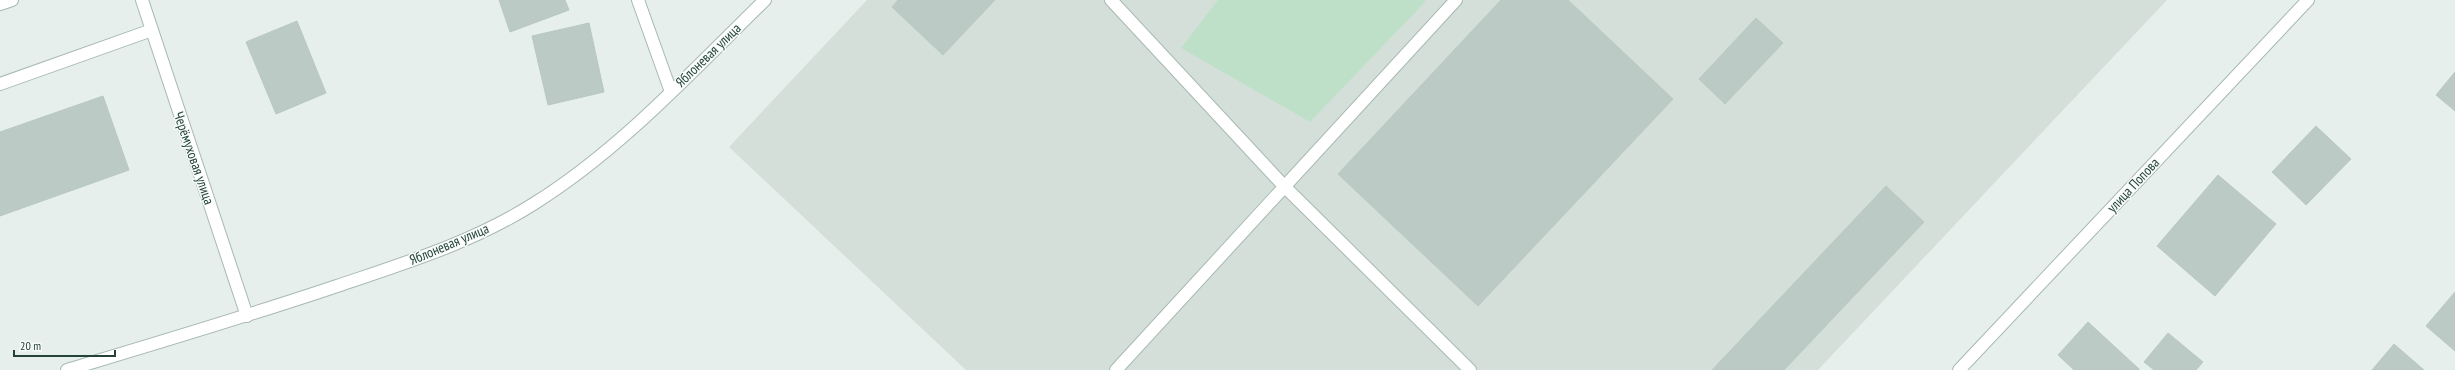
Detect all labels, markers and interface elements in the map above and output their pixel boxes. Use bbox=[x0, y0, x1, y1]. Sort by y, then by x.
street label: Яблоневая улица bbox=[671, 19, 745, 91]
street label: Черёмуховая улица bbox=[170, 109, 218, 207]
street label: улица Попова bbox=[2103, 154, 2163, 216]
street label: Яблоневая улица bbox=[407, 219, 491, 269]
scale bar bbox=[14, 332, 115, 358]
text: 20 m bbox=[20, 338, 41, 353]

